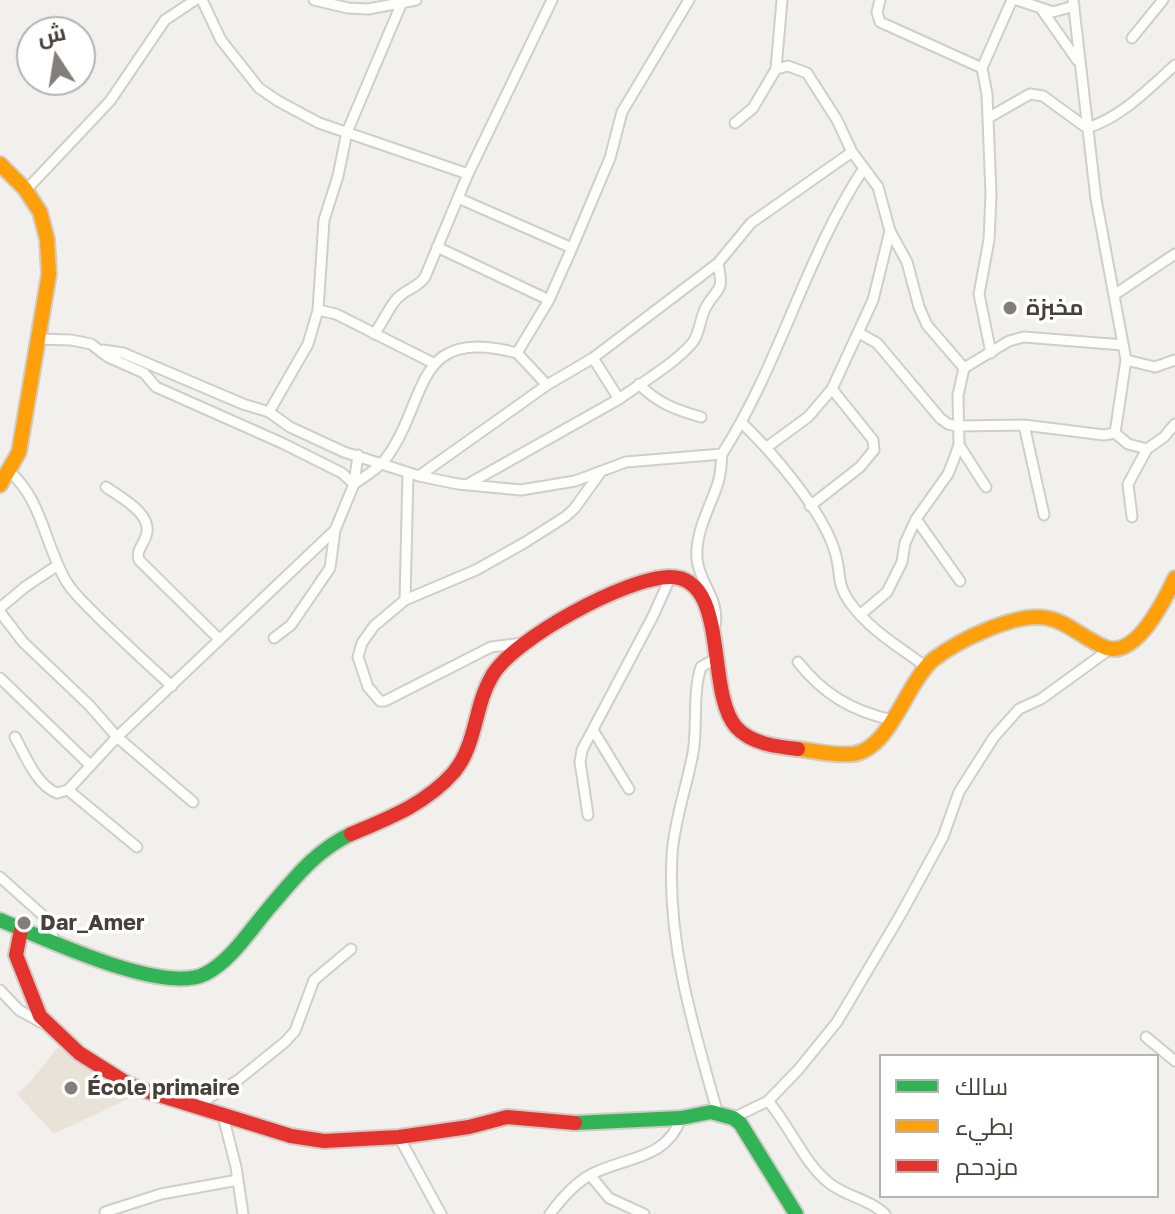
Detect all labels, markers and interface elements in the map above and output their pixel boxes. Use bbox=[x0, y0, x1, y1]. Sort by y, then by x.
north arrow bbox=[16, 16, 96, 96]
text: ش bbox=[35, 18, 68, 50]
place label: مخبزة bbox=[1026, 295, 1084, 321]
marker: مخبزة bbox=[1001, 299, 1019, 317]
place label: Dar_Amer bbox=[40, 910, 144, 936]
marker: Dar_Amer bbox=[15, 914, 33, 932]
legend bbox=[879, 1054, 1159, 1198]
text: سالك bbox=[955, 1071, 1008, 1100]
place label: École primaire bbox=[87, 1075, 240, 1101]
marker: École primaire bbox=[62, 1079, 80, 1097]
text: بطيء bbox=[955, 1111, 1014, 1140]
text: مزدحم bbox=[955, 1151, 1018, 1180]

